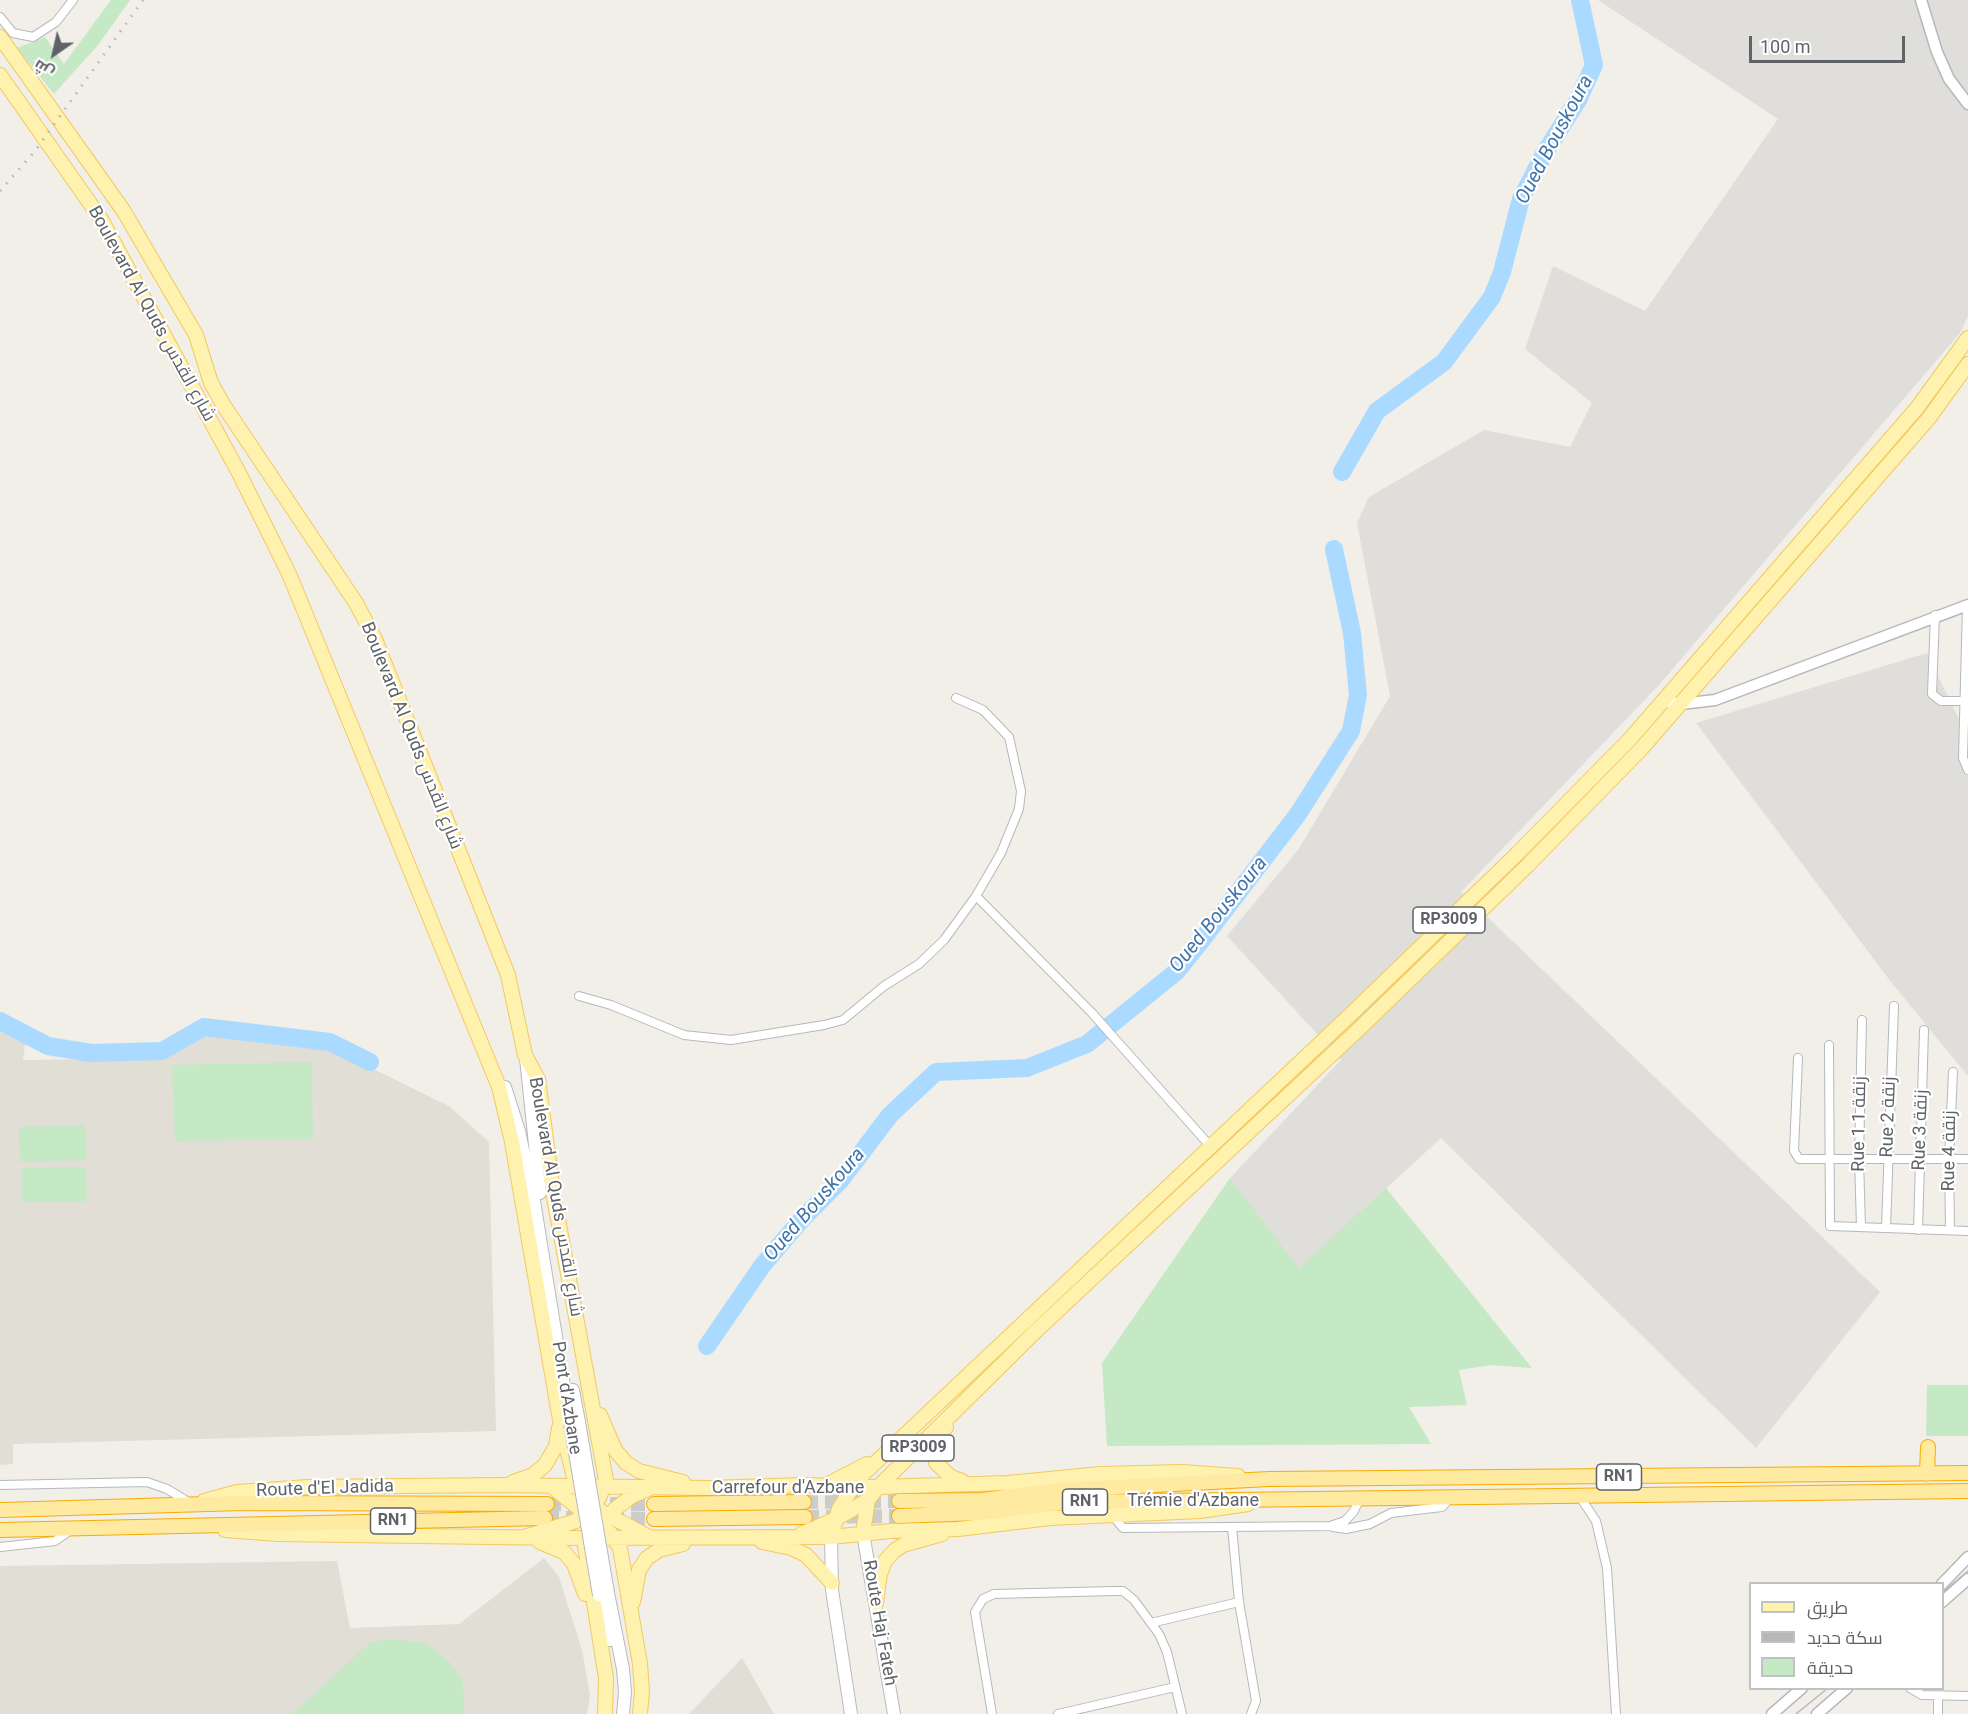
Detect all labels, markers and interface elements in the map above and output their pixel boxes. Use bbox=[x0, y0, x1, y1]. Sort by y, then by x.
north arrow bbox=[24, 24, 84, 84]
scale bar bbox=[1752, 24, 1908, 62]
text: 100 m bbox=[1760, 36, 1811, 57]
text: ش bbox=[30, 56, 57, 83]
water label: Oued Bouskoura bbox=[1511, 72, 1599, 208]
street label: Boulevard Al Quds شارع القدس bbox=[83, 203, 219, 425]
street label: Boulevard Al Quds شارع القدس bbox=[355, 619, 467, 853]
water label: Oued Bouskoura bbox=[1165, 852, 1273, 978]
road number: RP3009 bbox=[1413, 907, 1485, 933]
street label: Boulevard Al Quds شارع القدس bbox=[523, 1075, 587, 1319]
street label: Rue 1 زنقة 1 bbox=[1848, 1076, 1872, 1172]
street label: Rue 2 زنقة bbox=[1877, 1076, 1901, 1158]
street label: Rue 3 زنقة bbox=[1909, 1089, 1933, 1171]
street label: Rue 4 زنقة bbox=[1938, 1110, 1962, 1192]
water label: Oued Bouskoura bbox=[759, 1143, 871, 1267]
street label: Pont d'Azbane bbox=[546, 1340, 586, 1456]
road number: RP3009 bbox=[882, 1435, 954, 1461]
road number: RN1 bbox=[1596, 1464, 1642, 1490]
street label: Route d'El Jadida bbox=[256, 1476, 394, 1502]
street label: Carrefour d'Azbane bbox=[712, 1477, 864, 1499]
road number: RN1 bbox=[1062, 1489, 1108, 1515]
street label: Trémie d'Azbane bbox=[1127, 1490, 1259, 1512]
road number: RN1 bbox=[370, 1508, 416, 1534]
street label: Route Haj Fateh bbox=[857, 1558, 901, 1688]
legend bbox=[1749, 1582, 1944, 1690]
text: طريق bbox=[1807, 1597, 1848, 1618]
text: سكة حديد bbox=[1807, 1627, 1883, 1648]
text: حديقة bbox=[1807, 1657, 1853, 1678]

